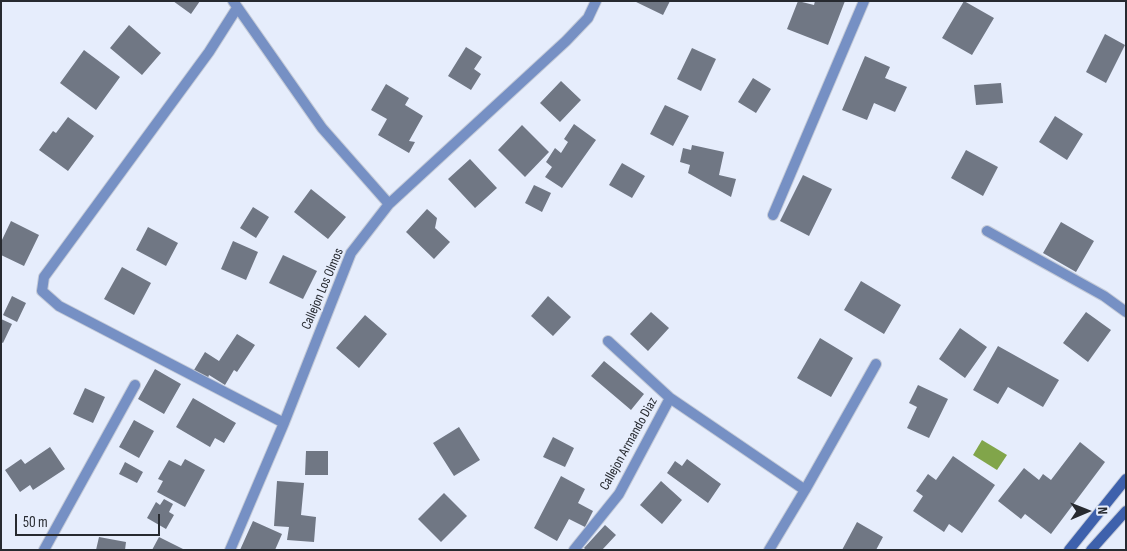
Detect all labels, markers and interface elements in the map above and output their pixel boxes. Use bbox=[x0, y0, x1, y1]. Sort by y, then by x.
street label: Callejon Los Olmos bbox=[298, 246, 348, 332]
street label: Callejon Armando Diaz bbox=[597, 395, 661, 493]
north arrow bbox=[1062, 486, 1112, 536]
scale bar bbox=[18, 504, 162, 536]
text: N bbox=[1094, 507, 1111, 515]
text: 50 m bbox=[23, 513, 48, 532]

